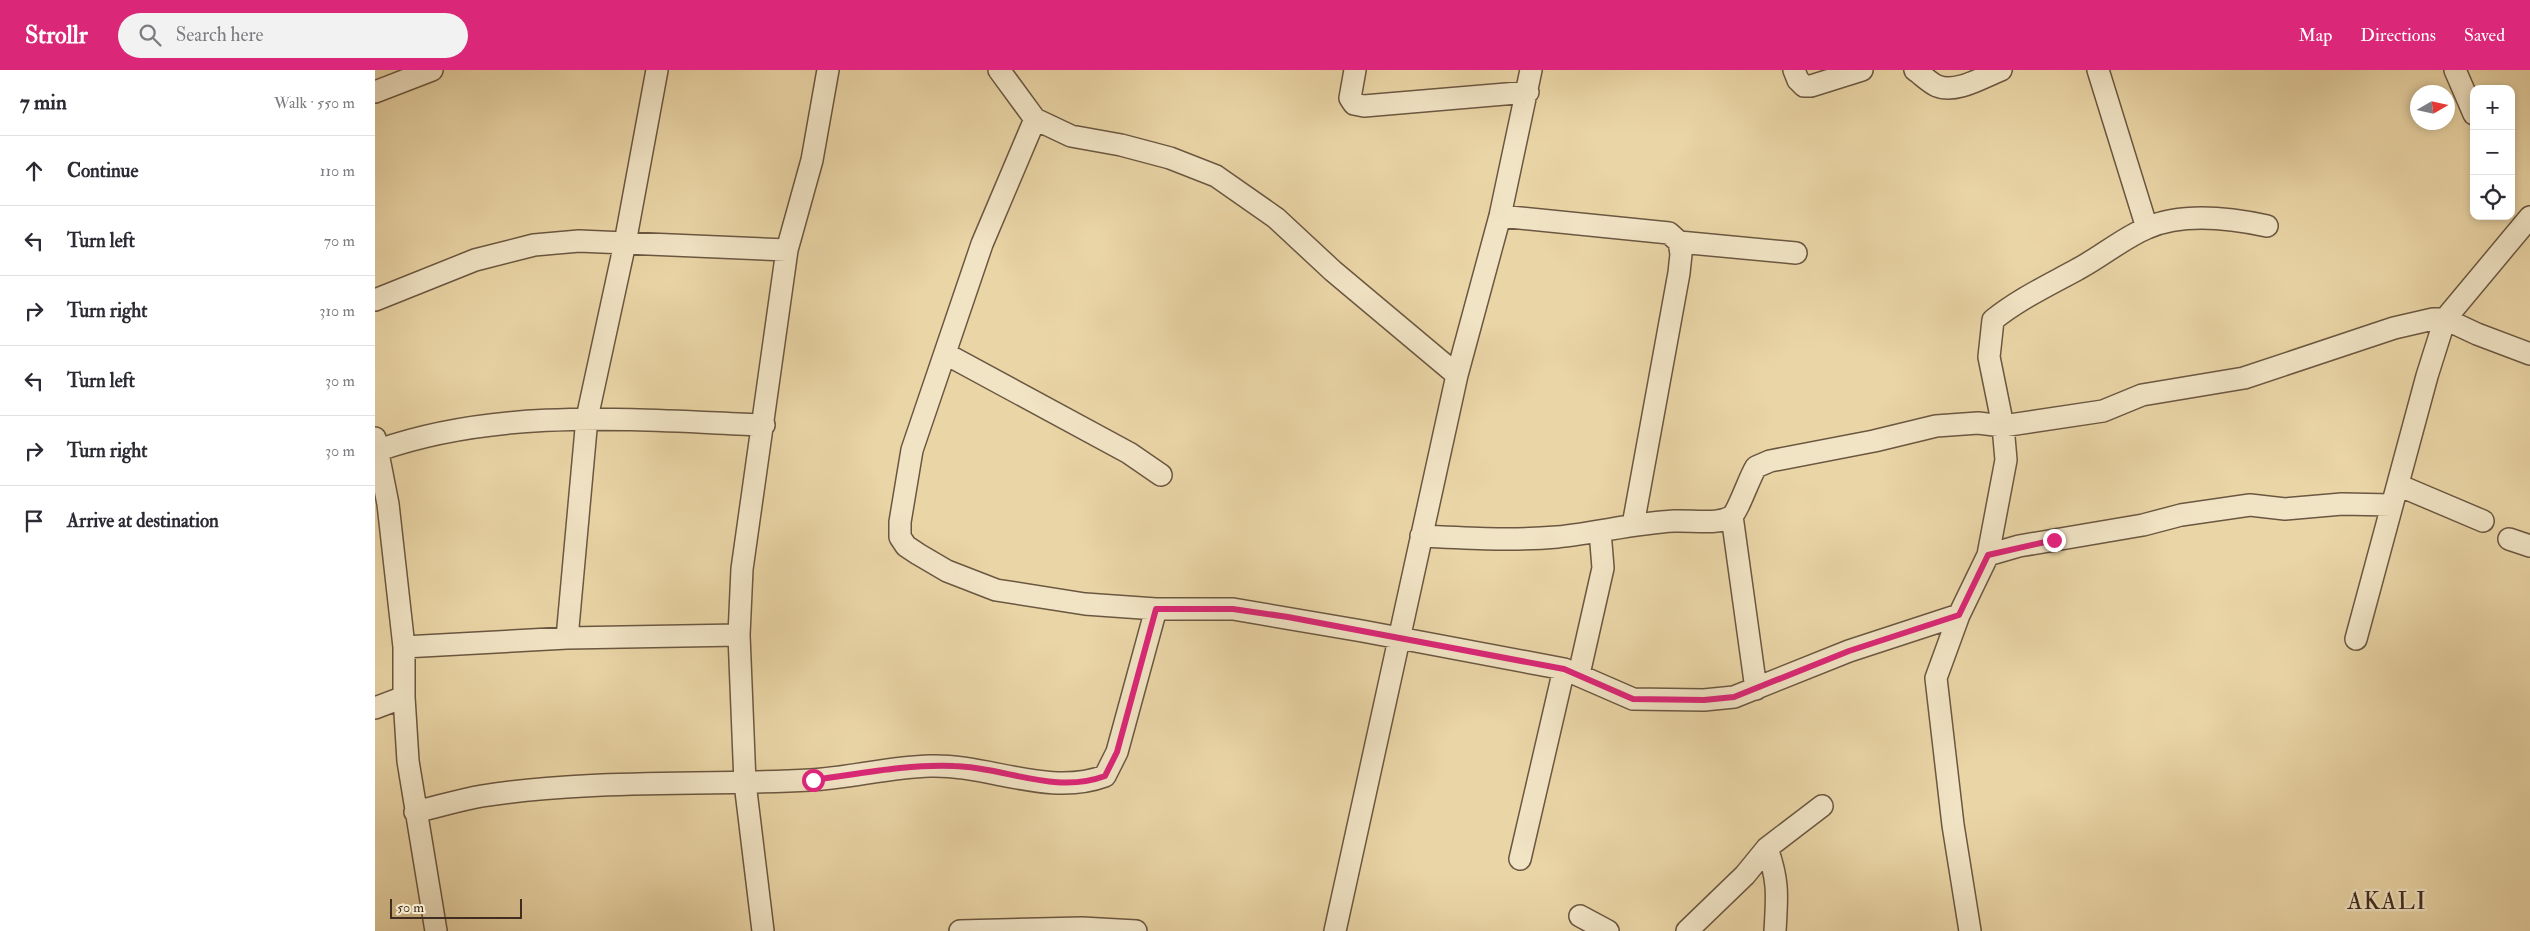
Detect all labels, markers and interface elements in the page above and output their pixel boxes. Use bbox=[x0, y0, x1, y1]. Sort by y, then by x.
search box bbox=[118, 13, 468, 58]
text: Strollr bbox=[25, 20, 88, 51]
icon: search bbox=[136, 21, 164, 49]
text: Search here bbox=[176, 23, 264, 47]
text: Map bbox=[2299, 24, 2332, 47]
text: Directions bbox=[2360, 24, 2436, 47]
text: Saved bbox=[2464, 24, 2505, 47]
north arrow bbox=[2410, 85, 2455, 130]
map controls bbox=[2470, 85, 2515, 220]
button: + bbox=[2470, 85, 2515, 130]
text: 7 min bbox=[20, 89, 67, 116]
text: Walk · 550 m bbox=[274, 93, 355, 113]
button: − bbox=[2470, 130, 2515, 175]
icon: ahead bbox=[20, 157, 48, 185]
text: Continue bbox=[67, 159, 138, 183]
text: 110 m bbox=[320, 161, 355, 181]
button: locate bbox=[2470, 175, 2515, 220]
icon: left bbox=[20, 227, 48, 255]
text: Turn left bbox=[67, 229, 135, 253]
text: 70 m bbox=[324, 231, 355, 251]
icon: right bbox=[20, 297, 48, 325]
text: Turn right bbox=[67, 299, 147, 323]
text: 310 m bbox=[319, 301, 355, 321]
icon: left bbox=[20, 367, 48, 395]
text: Turn left bbox=[67, 369, 135, 393]
text: 30 m bbox=[325, 371, 355, 391]
icon: right bbox=[20, 437, 48, 465]
text: Turn right bbox=[67, 439, 147, 463]
text: 30 m bbox=[325, 441, 355, 461]
icon: arrive bbox=[20, 507, 48, 535]
text: Arrive at destination bbox=[67, 509, 219, 533]
route end bbox=[2043, 529, 2066, 552]
route start bbox=[802, 769, 825, 792]
district label: AKALI bbox=[2346, 886, 2427, 917]
scale bar bbox=[390, 896, 523, 919]
text: 50 m bbox=[397, 899, 424, 916]

